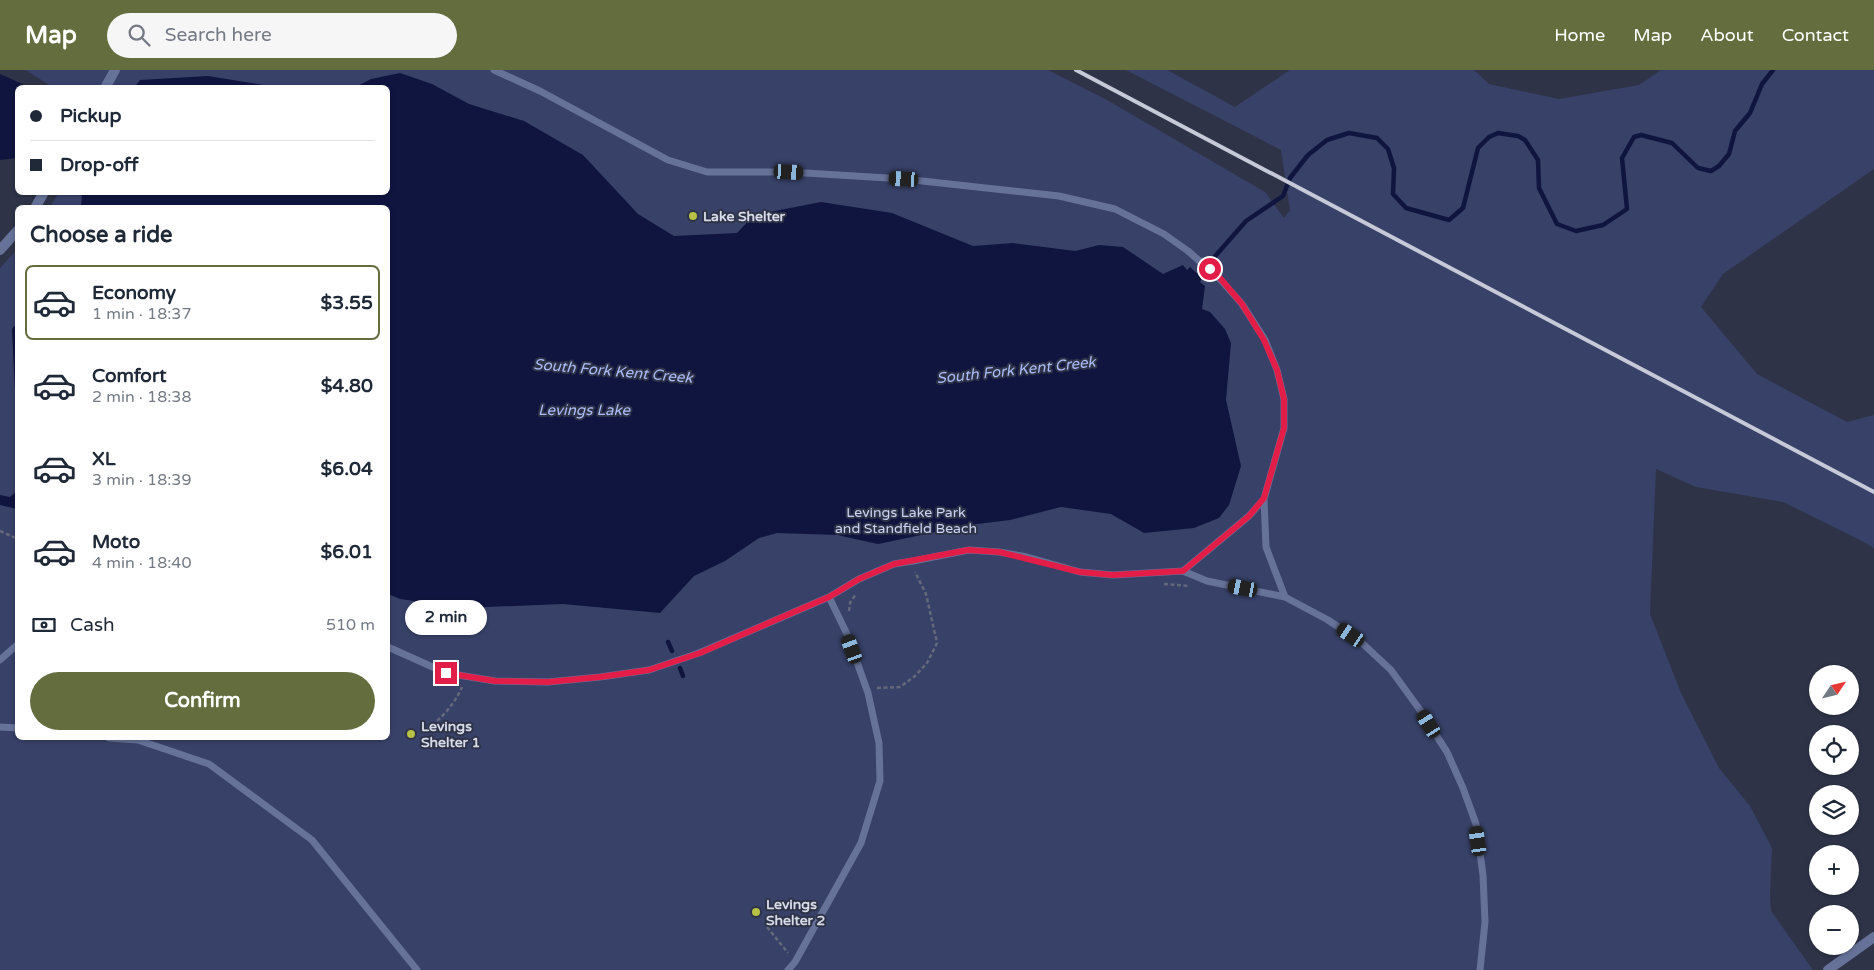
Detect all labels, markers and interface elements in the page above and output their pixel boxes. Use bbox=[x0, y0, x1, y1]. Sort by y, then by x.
search box bbox=[107, 13, 457, 58]
text: Map bbox=[25, 21, 77, 50]
icon: search bbox=[125, 21, 153, 49]
text: Search here bbox=[165, 24, 272, 46]
text: Home bbox=[1554, 24, 1605, 46]
text: Map bbox=[1633, 24, 1672, 46]
text: About bbox=[1700, 24, 1754, 46]
text: Contact bbox=[1782, 24, 1849, 46]
text: Pickup bbox=[60, 105, 121, 127]
text: Drop-off bbox=[60, 154, 139, 176]
car bbox=[773, 164, 804, 180]
car bbox=[888, 171, 919, 187]
place label: Lake Shelter bbox=[703, 208, 786, 225]
marker: Lake Shelter bbox=[687, 210, 699, 222]
text: Choose a ride bbox=[30, 222, 173, 248]
route start bbox=[1199, 258, 1221, 280]
icon: car bbox=[32, 280, 77, 325]
text: Economy bbox=[92, 282, 176, 304]
text: $3.55 bbox=[321, 292, 373, 314]
text: 1 min · 18:37 bbox=[92, 304, 191, 324]
water label: South Fork Kent Creek bbox=[936, 353, 1098, 387]
water label: South Fork Kent Creek bbox=[533, 355, 695, 387]
icon: car bbox=[32, 363, 77, 408]
text: Comfort bbox=[92, 365, 166, 387]
text: $4.80 bbox=[321, 375, 373, 397]
text: 2 min · 18:38 bbox=[92, 387, 191, 407]
water label: Levings Lake bbox=[538, 401, 632, 419]
icon: car bbox=[32, 446, 77, 491]
text: XL bbox=[92, 448, 116, 470]
text: $6.04 bbox=[321, 458, 373, 480]
text: 3 min · 18:39 bbox=[92, 470, 191, 490]
park label: Levings Lake Park and Standfield Beach bbox=[835, 504, 977, 537]
icon: car bbox=[32, 529, 77, 574]
text: Moto bbox=[92, 531, 140, 553]
text: $6.01 bbox=[321, 541, 373, 563]
text: 4 min · 18:40 bbox=[92, 553, 191, 573]
car bbox=[1226, 578, 1259, 598]
callout: 2 min bbox=[405, 600, 487, 636]
text: 2 min bbox=[425, 607, 467, 627]
icon: cash bbox=[30, 611, 58, 639]
text: Cash bbox=[70, 614, 115, 636]
text: 510 m bbox=[326, 615, 375, 635]
car bbox=[1334, 620, 1367, 650]
car bbox=[839, 632, 864, 666]
route end bbox=[435, 662, 457, 684]
north arrow bbox=[1809, 665, 1859, 715]
map controls bbox=[1809, 665, 1859, 955]
button: Confirm bbox=[30, 672, 375, 730]
car bbox=[1414, 707, 1443, 741]
place label: Levings Shelter 1 bbox=[421, 718, 480, 751]
button: locate bbox=[1809, 725, 1859, 775]
marker: Levings Shelter 1 bbox=[405, 728, 417, 740]
button: layers bbox=[1809, 785, 1859, 835]
car bbox=[1468, 825, 1487, 857]
button: + bbox=[1809, 845, 1859, 895]
place label: Levings Shelter 2 bbox=[766, 896, 826, 929]
button: − bbox=[1809, 905, 1859, 955]
marker: Levings Shelter 2 bbox=[750, 906, 762, 918]

